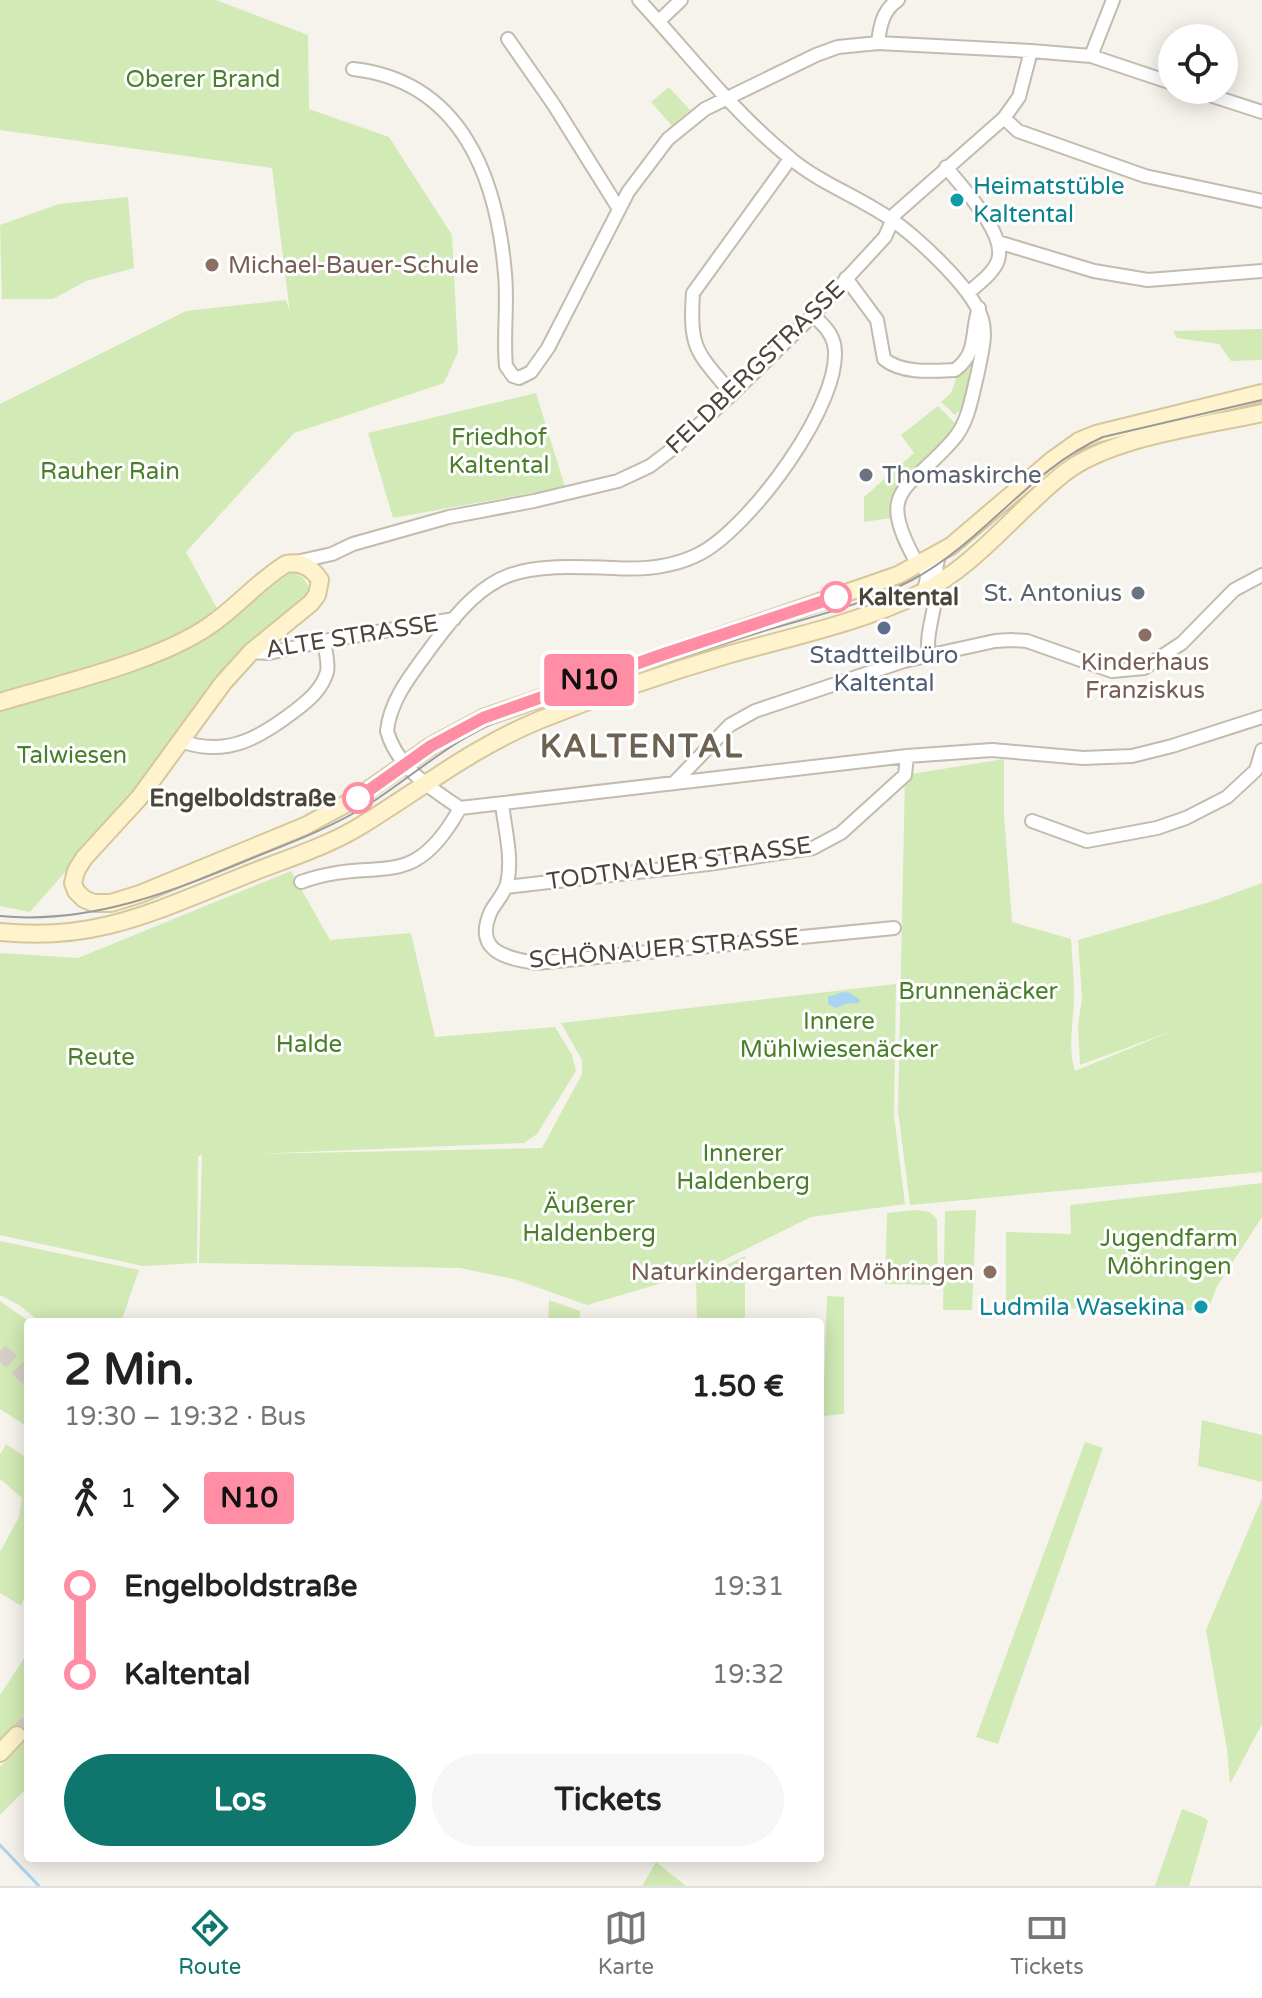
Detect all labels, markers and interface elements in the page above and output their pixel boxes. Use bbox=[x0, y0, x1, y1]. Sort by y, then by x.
map controls bbox=[1158, 24, 1238, 104]
button: locate bbox=[1158, 24, 1238, 104]
park label: Oberer Brand bbox=[126, 65, 280, 94]
place label: Heimatstüble Kaltental bbox=[973, 172, 1125, 229]
marker: Heimatstüble Kaltental bbox=[948, 191, 966, 209]
place label: Michael-Bauer-Schule bbox=[228, 251, 479, 280]
marker: Michael-Bauer-Schule bbox=[203, 256, 221, 274]
street label: FELDBERGSTRASSE bbox=[660, 274, 851, 460]
park label: Friedhof Kaltental bbox=[448, 423, 550, 480]
park label: Rauher Rain bbox=[40, 457, 180, 486]
place label: Thomaskirche bbox=[882, 461, 1042, 490]
marker: Thomaskirche bbox=[857, 466, 875, 484]
place label: St. Antonius bbox=[984, 579, 1122, 608]
marker: Kaltental bbox=[821, 582, 851, 612]
place label: Kaltental bbox=[858, 583, 959, 612]
marker: St. Antonius bbox=[1129, 584, 1147, 602]
street label: ALTE STRASSE bbox=[264, 609, 441, 664]
marker: Stadtteilbüro Kaltental bbox=[875, 619, 893, 637]
marker: Kinderhaus Franziskus bbox=[1136, 626, 1154, 644]
place label: Stadtteilbüro Kaltental bbox=[810, 641, 958, 698]
place label: Kinderhaus Franziskus bbox=[1081, 648, 1209, 705]
line badge: N10 bbox=[543, 654, 635, 706]
text: N10 bbox=[560, 663, 618, 697]
district label: KALTENTAL bbox=[540, 728, 744, 766]
park label: Talwiesen bbox=[17, 741, 127, 770]
marker: Engelboldstraße bbox=[343, 783, 373, 813]
place label: Engelboldstraße bbox=[149, 784, 336, 813]
street label: TODTNAUER STRASSE bbox=[545, 831, 814, 896]
street label: SCHÖNAUER STRASSE bbox=[528, 922, 800, 975]
park label: Brunnenäcker bbox=[898, 977, 1059, 1006]
park label: Innere Mühlwiesenäcker bbox=[740, 1007, 939, 1064]
park label: Halde bbox=[276, 1030, 342, 1059]
park label: Reute bbox=[67, 1043, 135, 1072]
park label: Innerer Haldenberg bbox=[676, 1139, 810, 1196]
park label: Äußerer Haldenberg bbox=[522, 1191, 656, 1248]
park label: Jugendfarm Möhringen bbox=[1100, 1224, 1238, 1281]
place label: Naturkindergarten Möhringen bbox=[631, 1258, 974, 1287]
marker: Naturkindergarten Möhringen bbox=[981, 1263, 999, 1281]
place label: Ludmila Wasekina bbox=[979, 1293, 1185, 1322]
marker: Ludmila Wasekina bbox=[1192, 1298, 1210, 1316]
text: 2 Min. bbox=[64, 1344, 194, 1397]
text: 1.50 € bbox=[691, 1368, 784, 1405]
text: 19:30 – 19:32 · Bus bbox=[64, 1401, 306, 1432]
icon: walk bbox=[64, 1476, 108, 1520]
icon: forward bbox=[148, 1476, 192, 1520]
text: N10 bbox=[220, 1481, 278, 1515]
text: 1 bbox=[120, 1483, 136, 1514]
text: Engelboldstraße bbox=[124, 1568, 357, 1605]
text: 19:31 bbox=[712, 1571, 784, 1602]
text: Kaltental bbox=[124, 1656, 250, 1693]
text: 19:32 bbox=[712, 1659, 784, 1690]
button: Los bbox=[64, 1754, 416, 1846]
button: Tickets bbox=[432, 1754, 784, 1846]
tab: Route bbox=[178, 1906, 241, 1980]
tab: Karte bbox=[598, 1906, 654, 1980]
tab: Tickets bbox=[1010, 1906, 1084, 1980]

